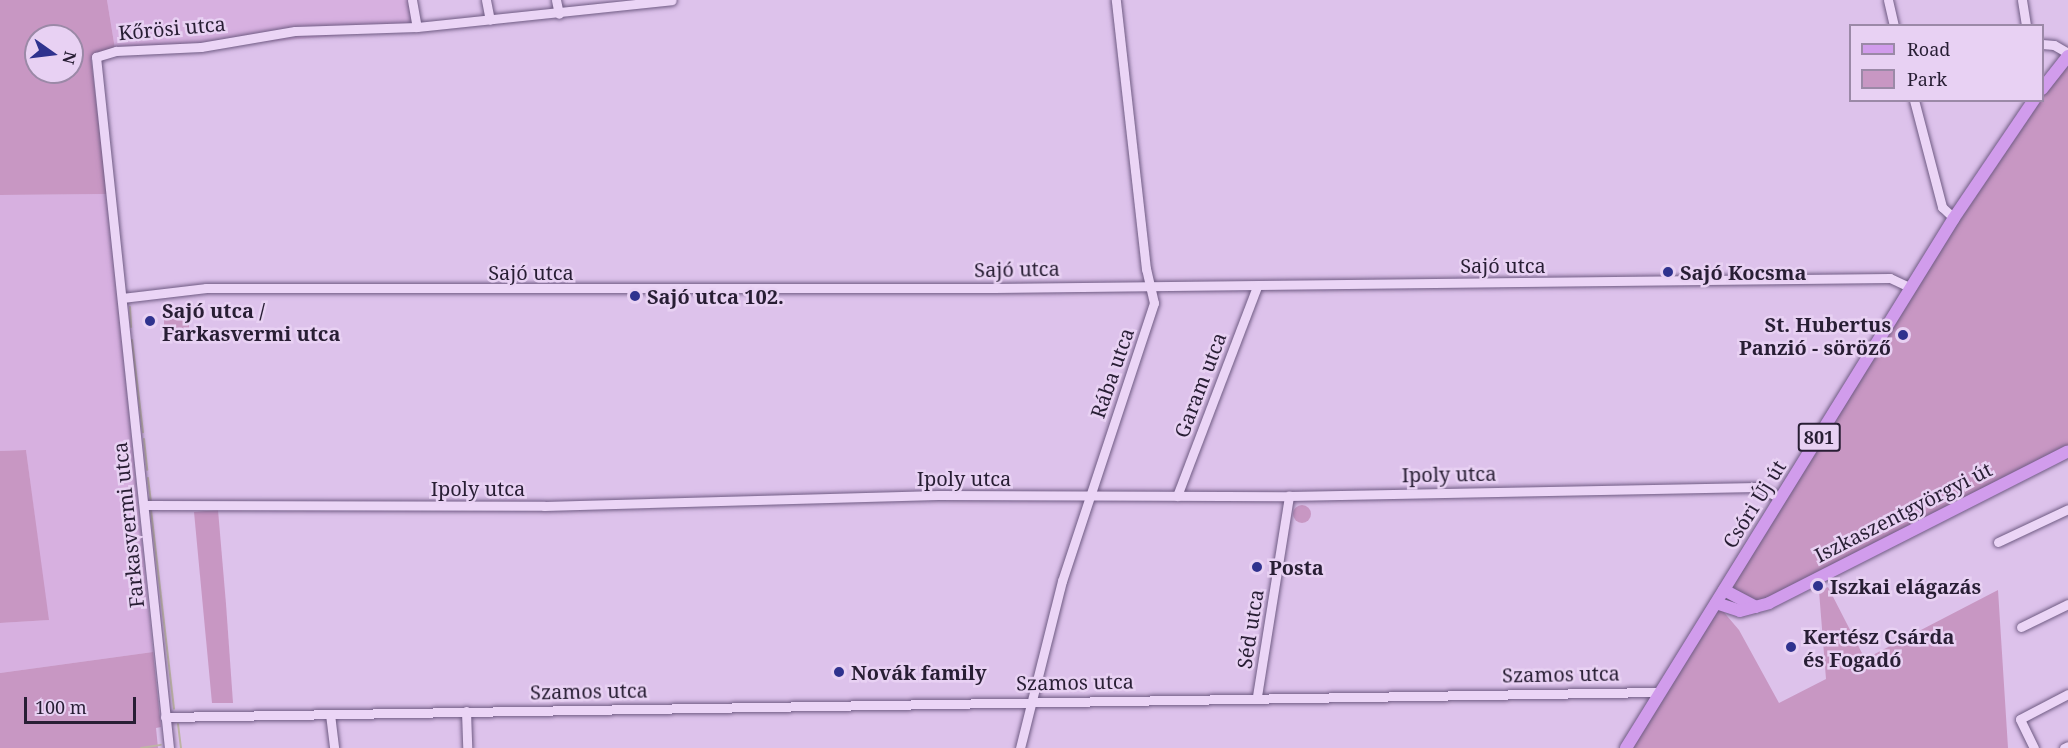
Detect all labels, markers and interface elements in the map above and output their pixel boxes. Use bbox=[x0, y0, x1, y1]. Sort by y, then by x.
street label: Kőrösi utca bbox=[117, 11, 227, 45]
north arrow bbox=[24, 24, 84, 84]
legend bbox=[1849, 24, 2044, 102]
text: Road bbox=[1907, 37, 1950, 61]
text: N bbox=[57, 49, 82, 67]
text: Park bbox=[1907, 67, 1947, 91]
street label: Sajó utca bbox=[1460, 253, 1546, 277]
street label: Sajó utca bbox=[974, 256, 1060, 282]
street label: Sajó utca bbox=[488, 260, 574, 284]
place label: Sajó Kocsma bbox=[1680, 260, 1806, 284]
marker: Sajó Kocsma bbox=[1661, 265, 1675, 279]
place label: Sajó utca 102. bbox=[647, 284, 784, 308]
marker: Sajó utca 102. bbox=[628, 289, 642, 303]
place label: Sajó utca / Farkasvermi utca bbox=[162, 298, 340, 345]
place label: St. Hubertus Panzió - söröző bbox=[1739, 312, 1891, 359]
marker: Sajó utca / Farkasvermi utca bbox=[143, 314, 157, 328]
street label: Rába utca bbox=[1085, 325, 1139, 421]
marker: St. Hubertus Panzió - söröző bbox=[1896, 328, 1910, 342]
street label: Garam utca bbox=[1169, 329, 1231, 441]
road number: 801 bbox=[1796, 422, 1842, 452]
street label: Farkasvermi utca bbox=[107, 441, 149, 609]
street label: Csóri Új út bbox=[1718, 456, 1790, 552]
street label: Iszkaszentgyörgyi út bbox=[1810, 457, 1996, 567]
street label: Ipoly utca bbox=[1401, 461, 1497, 487]
street label: Ipoly utca bbox=[917, 466, 1011, 490]
street label: Ipoly utca bbox=[431, 476, 525, 500]
place label: Posta bbox=[1269, 555, 1324, 579]
marker: Posta bbox=[1250, 560, 1264, 574]
place label: Iszkai elágazás bbox=[1830, 574, 1981, 598]
marker: Iszkai elágazás bbox=[1811, 579, 1825, 593]
street label: Séd utca bbox=[1232, 588, 1268, 670]
place label: Kertész Csárda és Fogadó bbox=[1803, 624, 1955, 671]
marker: Kertész Csárda és Fogadó bbox=[1784, 640, 1798, 654]
place label: Novák family bbox=[851, 660, 987, 684]
street label: Szamos utca bbox=[1502, 661, 1620, 687]
marker: Novák family bbox=[832, 665, 846, 679]
street label: Szamos utca bbox=[1016, 669, 1134, 695]
street label: Szamos utca bbox=[530, 678, 648, 704]
scale bar bbox=[27, 685, 140, 723]
text: 100 m bbox=[35, 695, 87, 719]

